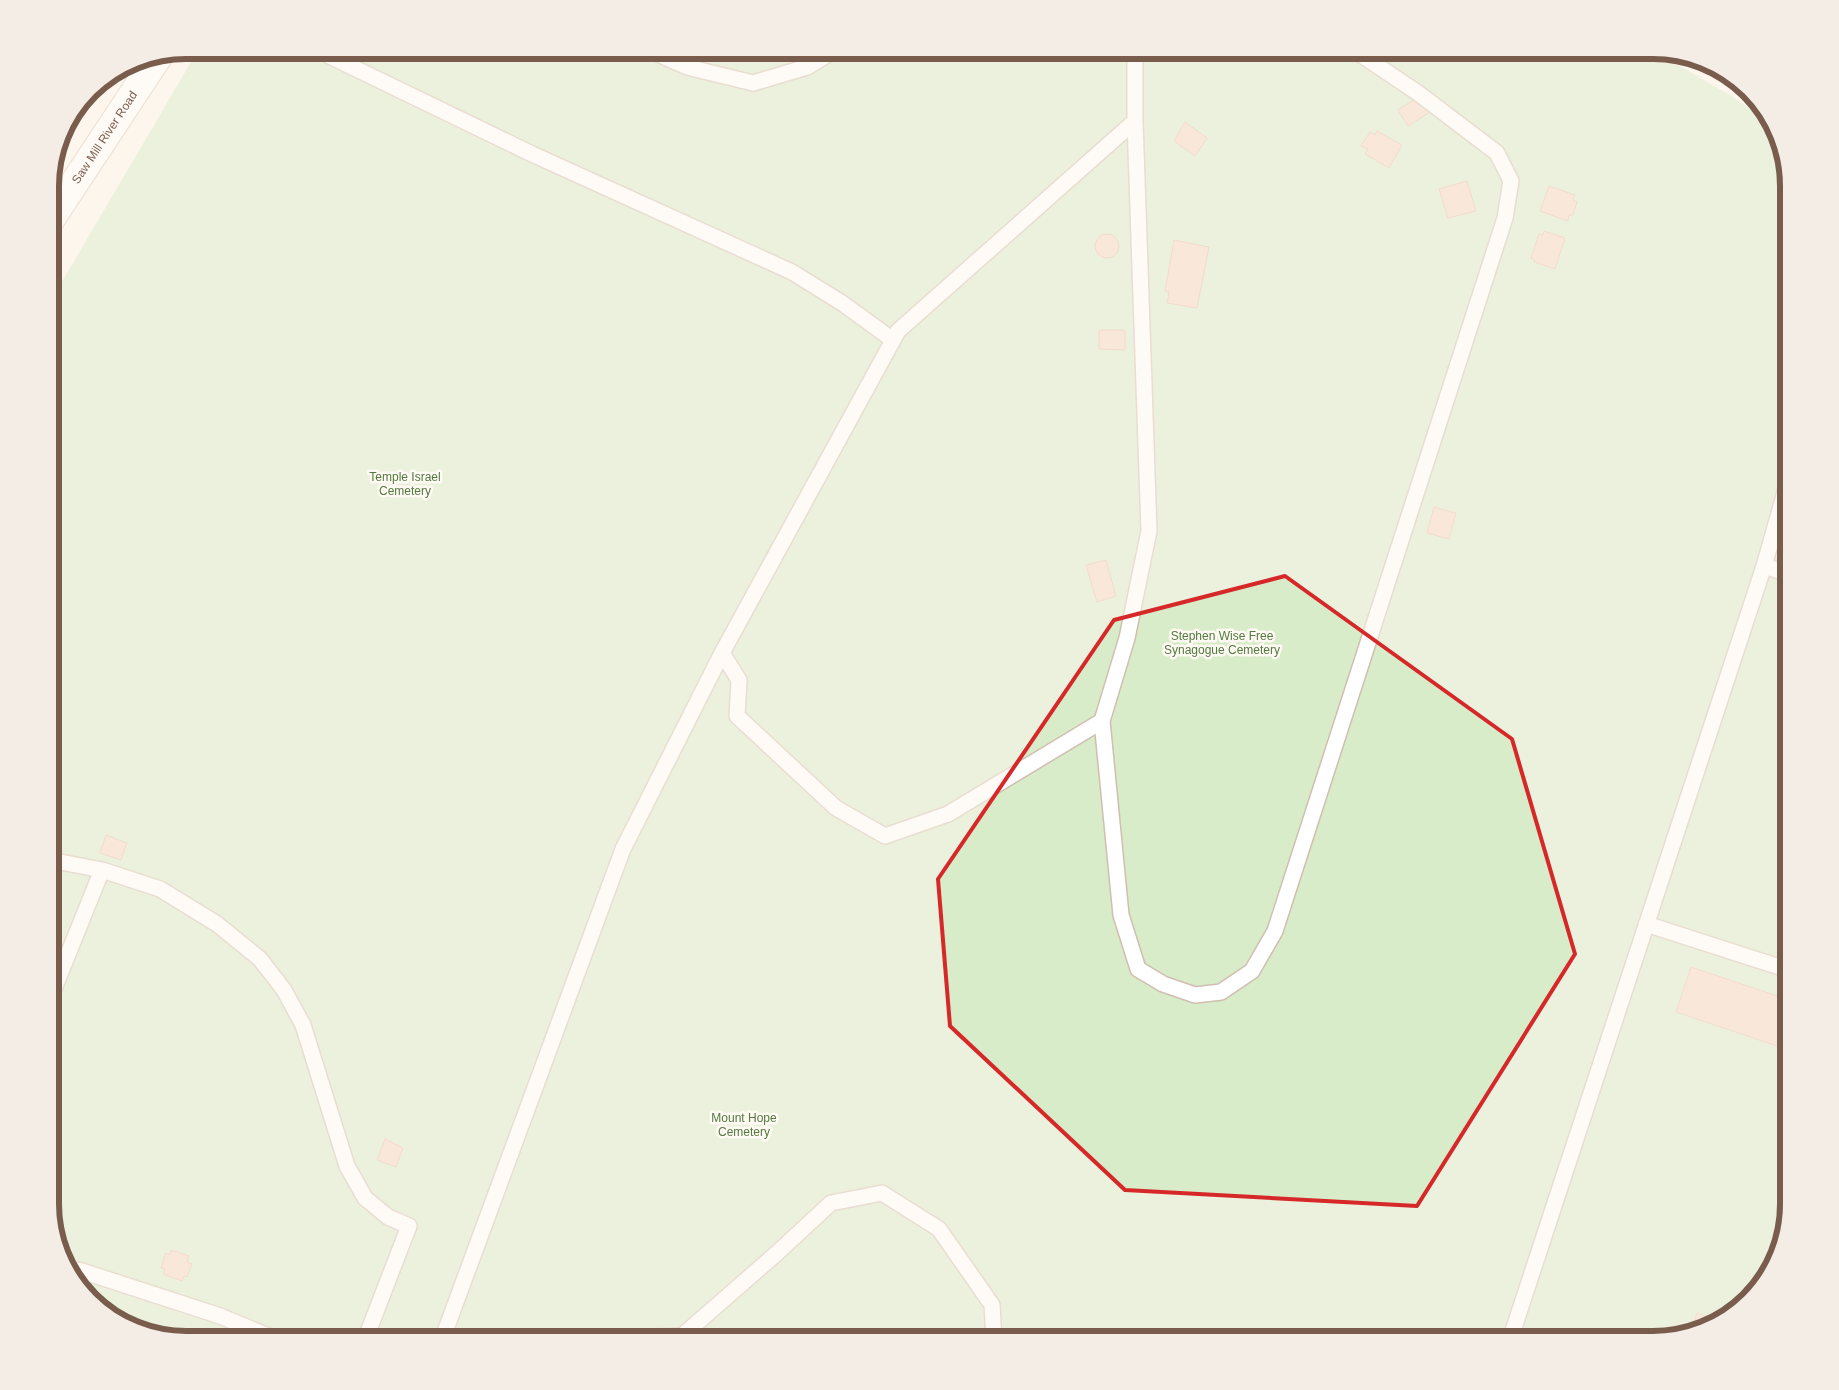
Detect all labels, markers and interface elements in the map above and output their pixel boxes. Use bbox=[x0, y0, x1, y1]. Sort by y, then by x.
street label: Saw Mill River Road bbox=[69, 88, 140, 186]
park label: Temple Israel Cemetery bbox=[369, 470, 441, 498]
park label: Stephen Wise Free Synagogue Cemetery bbox=[1164, 629, 1280, 657]
park label: Mount Hope Cemetery bbox=[711, 1111, 777, 1139]

